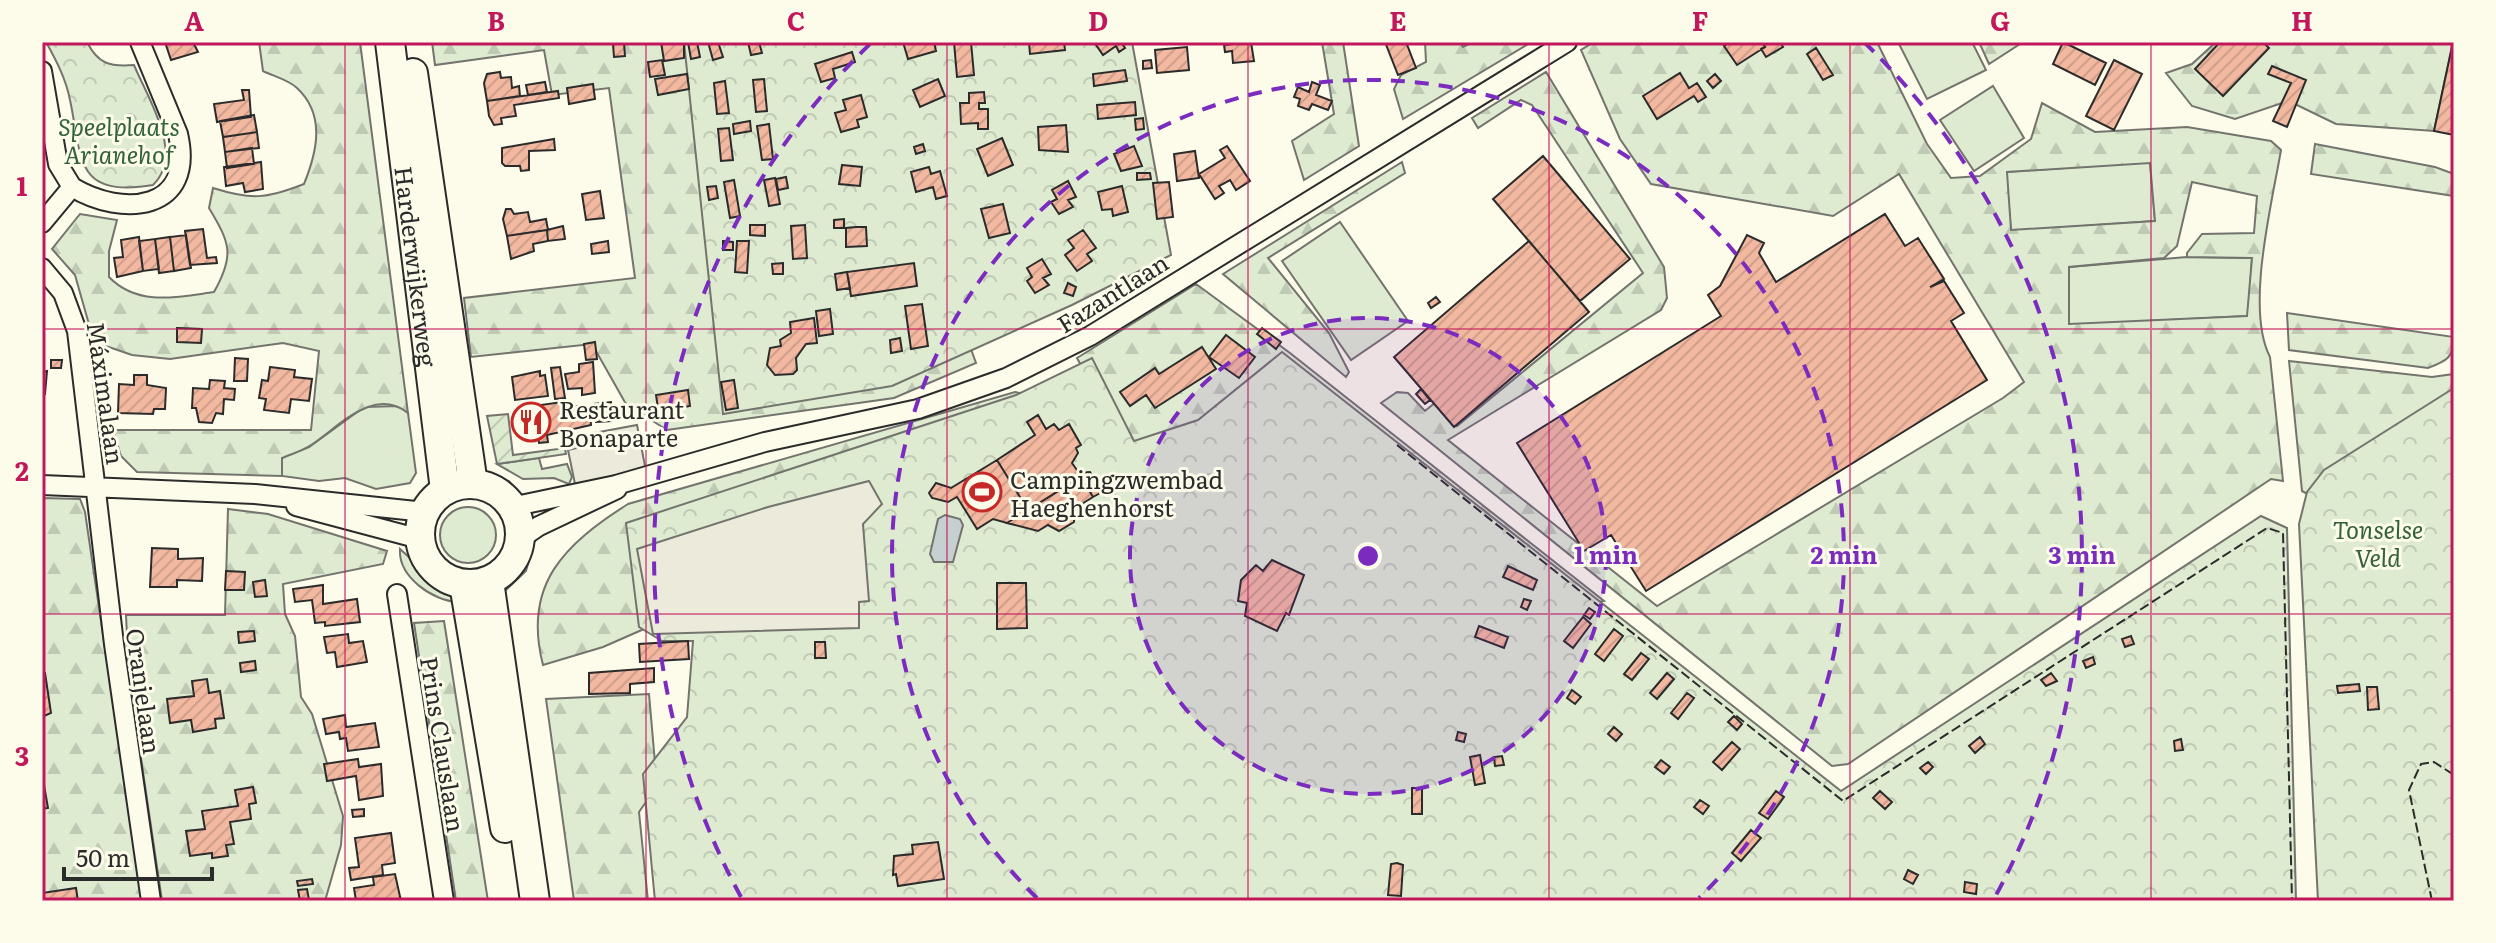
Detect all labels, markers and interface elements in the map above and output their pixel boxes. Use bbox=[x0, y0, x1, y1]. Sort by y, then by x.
text: A bbox=[184, 0, 204, 39]
text: B bbox=[487, 0, 505, 39]
text: C bbox=[787, 0, 805, 39]
text: D bbox=[1088, 0, 1108, 39]
text: E bbox=[1389, 0, 1407, 39]
text: F bbox=[1692, 0, 1708, 39]
text: G bbox=[1990, 0, 2010, 39]
text: H bbox=[2291, 0, 2313, 39]
park label: Speelplaats Arianehof bbox=[58, 108, 180, 171]
street label: Harderwijkerweg bbox=[388, 164, 447, 369]
text: 1 bbox=[17, 165, 28, 204]
street label: Fazantlaan bbox=[1049, 244, 1175, 340]
street label: Máximalaan bbox=[80, 319, 134, 467]
place label: Restaurant Bonaparte bbox=[559, 391, 685, 454]
restaurant icon: Restaurant Bonaparte bbox=[510, 401, 552, 443]
text: 2 bbox=[15, 450, 29, 489]
place label: Campingzwembad Haeghenhorst bbox=[1010, 461, 1223, 524]
sports icon: Campingzwembad Haeghenhorst bbox=[961, 471, 1003, 513]
park label: Tonselse Veld bbox=[2333, 511, 2423, 574]
text: 1 min bbox=[1574, 536, 1638, 571]
text: 2 min bbox=[1810, 536, 1878, 571]
text: 3 min bbox=[2048, 536, 2116, 571]
centre of rings bbox=[1354, 542, 1382, 570]
street label: Oranjelaan bbox=[119, 626, 171, 756]
street label: Prins Clauslaan bbox=[413, 654, 475, 835]
text: 3 bbox=[15, 735, 29, 774]
scale bar bbox=[64, 831, 212, 881]
text: 50 m bbox=[76, 839, 130, 874]

